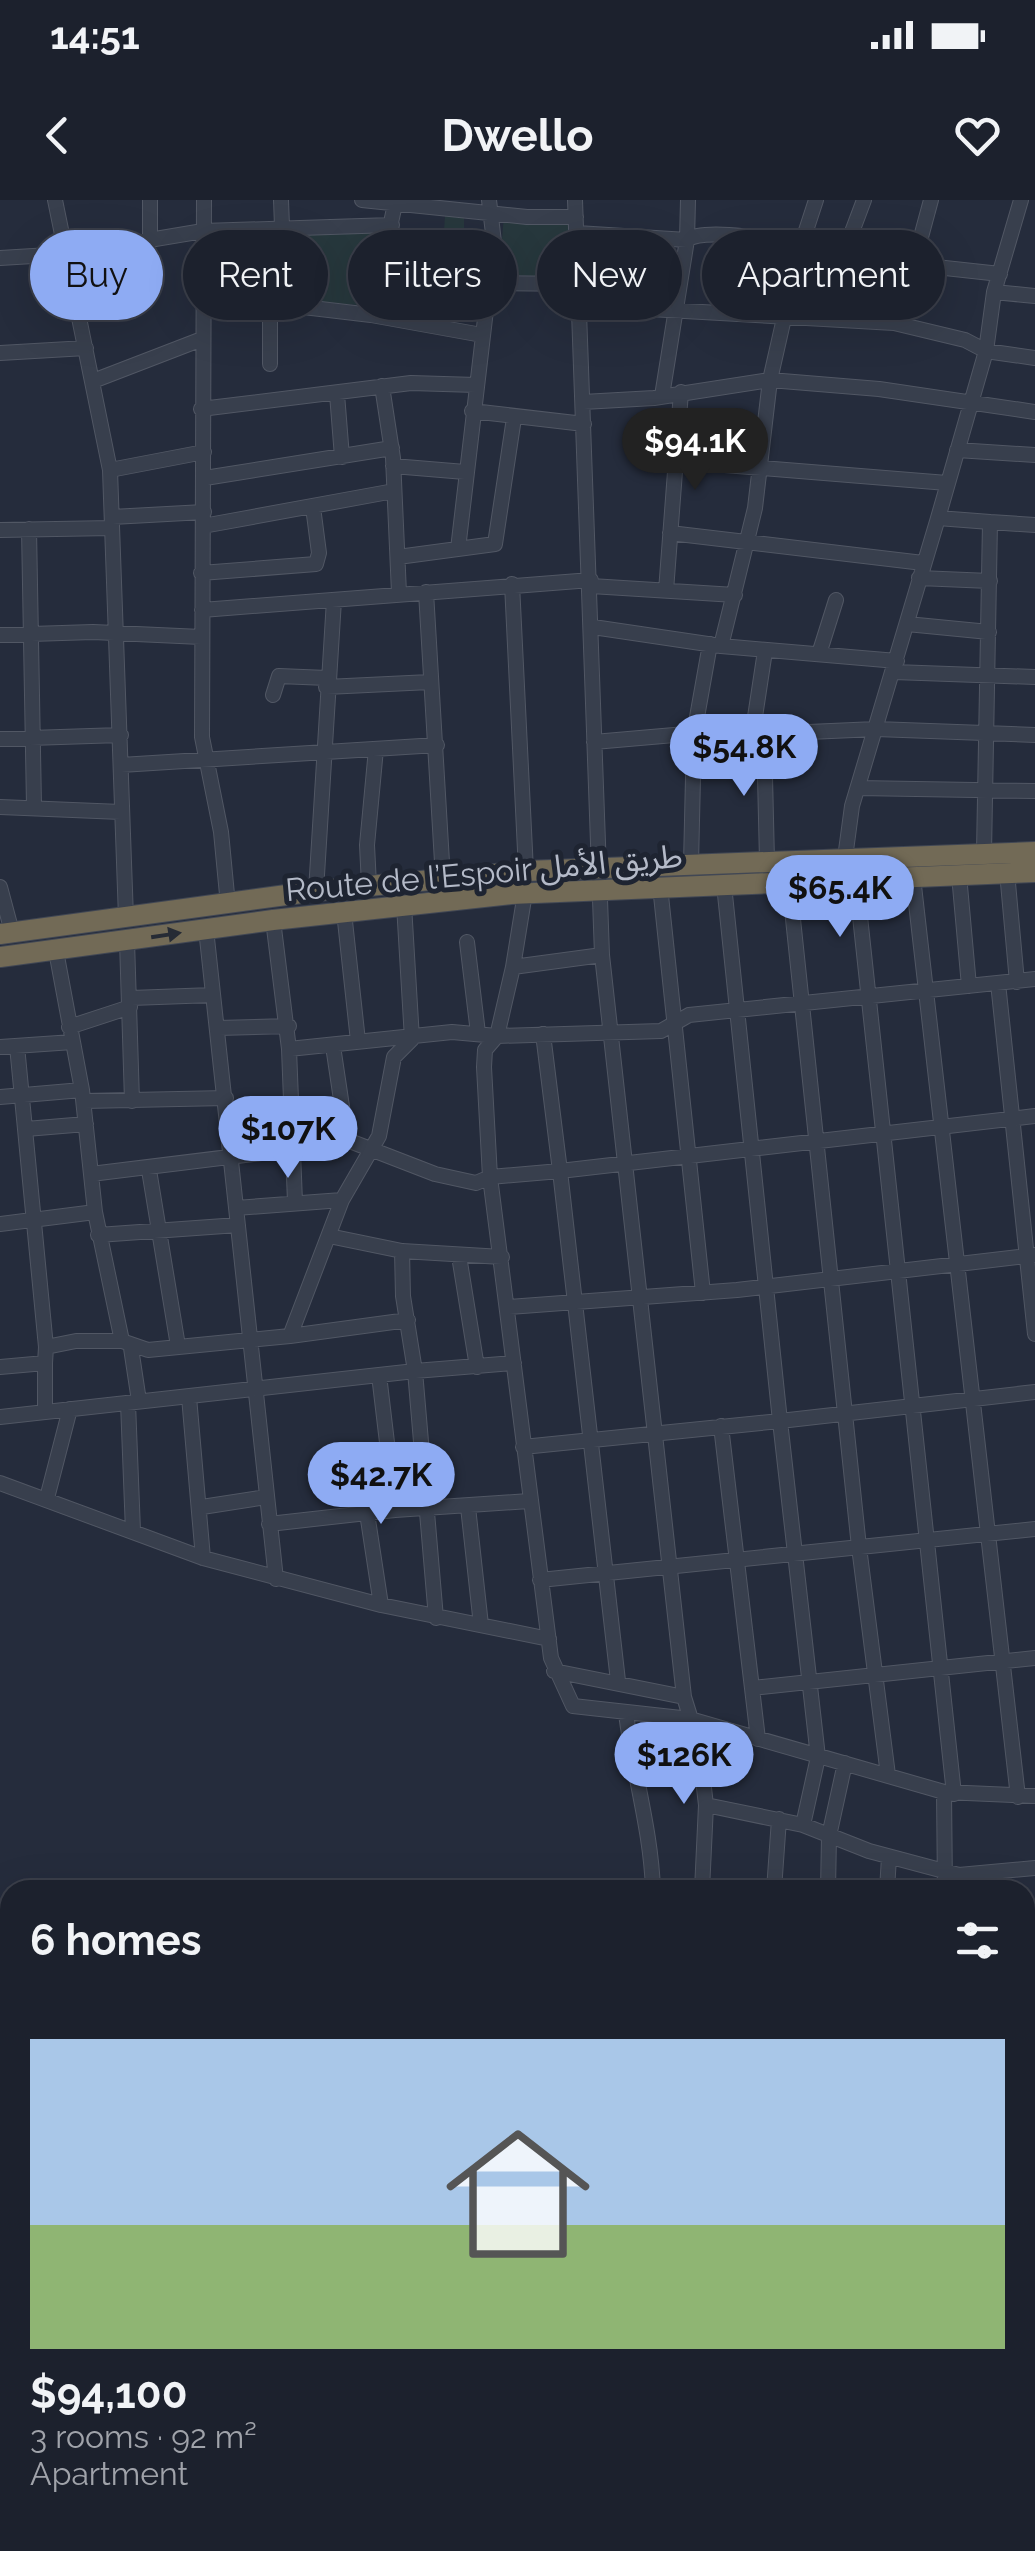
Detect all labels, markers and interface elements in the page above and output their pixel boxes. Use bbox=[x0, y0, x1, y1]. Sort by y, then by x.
text: 14:51 bbox=[50, 13, 140, 58]
icon: back bbox=[30, 108, 85, 163]
icon: heart bbox=[950, 108, 1005, 163]
text: Dwello bbox=[442, 109, 593, 162]
chip: Buy bbox=[30, 230, 163, 320]
chip: Rent bbox=[183, 230, 328, 320]
chip: Filters bbox=[348, 230, 517, 320]
chip: New bbox=[537, 230, 682, 320]
chip: Apartment bbox=[702, 230, 945, 320]
pin: $94.1K bbox=[614, 408, 776, 493]
text: $94.1K bbox=[644, 422, 746, 459]
pin: $54.8K bbox=[663, 714, 825, 799]
text: $54.8K bbox=[692, 728, 796, 765]
street label: Route de l’Espoir طريق الأمل bbox=[284, 837, 684, 910]
pin: $65.4K bbox=[759, 855, 921, 940]
text: $65.4K bbox=[788, 869, 892, 906]
one-way arrow bbox=[151, 927, 182, 942]
pin: $107K bbox=[218, 1096, 358, 1181]
text: $107K bbox=[240, 1110, 336, 1147]
pin: $42.7K bbox=[300, 1442, 462, 1527]
text: $42.7K bbox=[330, 1456, 432, 1493]
pin: $126K bbox=[614, 1722, 754, 1807]
text: $126K bbox=[637, 1736, 731, 1773]
icon: filters bbox=[950, 1913, 1005, 1968]
text: 6 homes bbox=[30, 1916, 201, 1965]
icon: home bbox=[428, 2104, 608, 2284]
text: $94,100 bbox=[30, 2369, 187, 2418]
text: 3 rooms · 92 m² bbox=[30, 2418, 257, 2455]
text: Apartment bbox=[30, 2455, 188, 2492]

